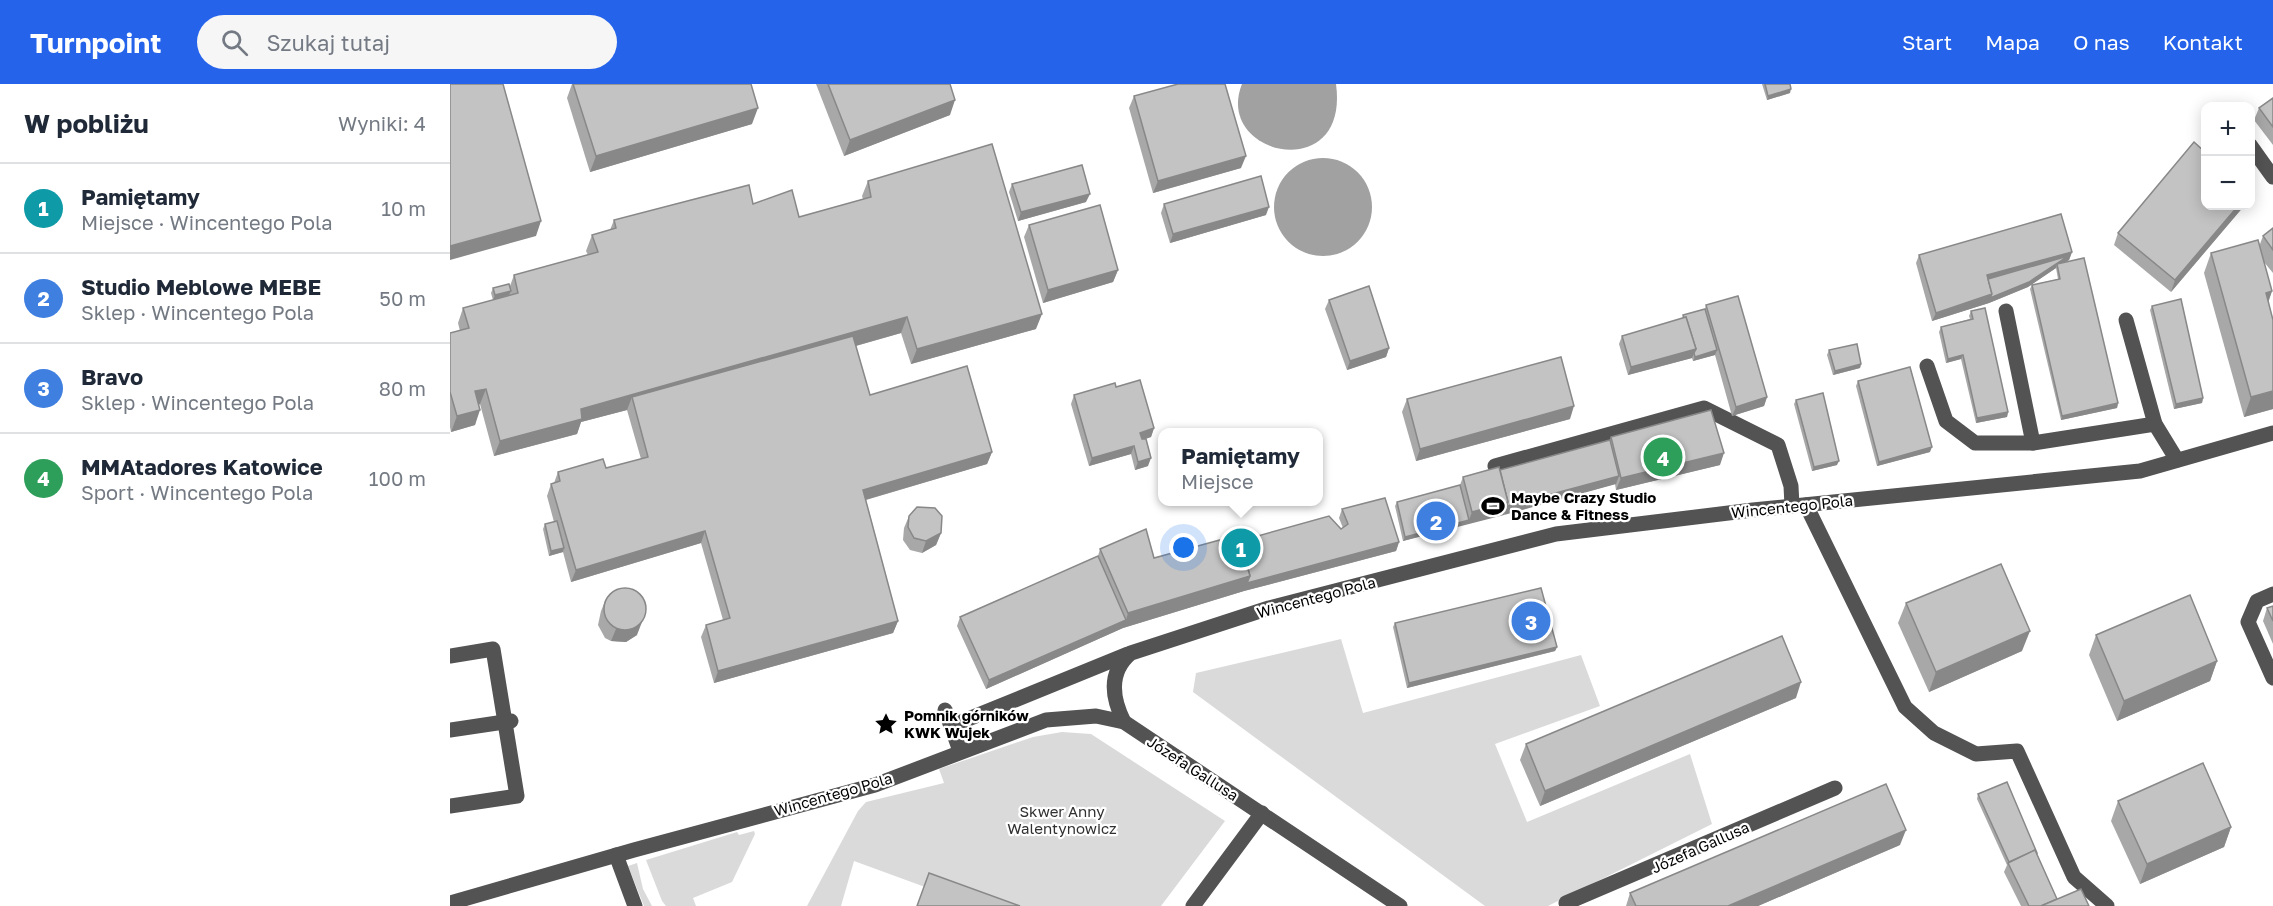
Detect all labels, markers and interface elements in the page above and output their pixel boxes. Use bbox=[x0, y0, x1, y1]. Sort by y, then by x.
search box bbox=[197, 15, 617, 69]
text: Turnpoint bbox=[30, 26, 161, 59]
icon: search bbox=[218, 26, 251, 59]
text: Szukaj tutaj bbox=[266, 29, 390, 56]
text: Start bbox=[1902, 29, 1952, 55]
text: Mapa bbox=[1985, 29, 2040, 55]
text: O nas bbox=[2073, 29, 2130, 55]
text: Kontakt bbox=[2163, 29, 2243, 55]
map controls bbox=[2201, 102, 2255, 210]
button: + bbox=[2201, 102, 2255, 156]
text: W pobliżu bbox=[24, 108, 149, 139]
text: Wyniki: 4 bbox=[338, 111, 426, 135]
button: − bbox=[2201, 156, 2255, 210]
text: Pamiętamy bbox=[81, 183, 200, 210]
text: 1 bbox=[38, 196, 49, 220]
text: 10 m bbox=[381, 196, 426, 220]
text: Miejsce · Wincentego Pola bbox=[81, 210, 333, 234]
text: Studio Meblowe MEBE bbox=[81, 273, 321, 300]
text: 2 bbox=[37, 286, 50, 310]
text: 50 m bbox=[379, 286, 426, 310]
text: Sklep · Wincentego Pola bbox=[81, 300, 314, 324]
text: Bravo bbox=[81, 363, 143, 390]
text: 3 bbox=[37, 376, 50, 400]
text: 80 m bbox=[379, 376, 426, 400]
text: Sklep · Wincentego Pola bbox=[81, 390, 314, 414]
popup bbox=[1158, 428, 1323, 506]
pin: 4 bbox=[1644, 434, 1682, 479]
text: Pamiętamy bbox=[1181, 442, 1300, 469]
text: MMAtadores Katowice bbox=[81, 453, 323, 480]
text: 4 bbox=[37, 466, 50, 490]
text: 100 m bbox=[369, 466, 426, 490]
text: Miejsce bbox=[1181, 469, 1254, 493]
text: Sport · Wincentego Pola bbox=[81, 480, 313, 504]
place label: Maybe Crazy Studio Dance & Fitness bbox=[1511, 488, 1656, 523]
street label: Wincentego Pola bbox=[1730, 491, 1854, 521]
sports icon: Maybe Crazy Studio Dance & Fitness bbox=[1480, 493, 1506, 519]
pin: 2 bbox=[1416, 498, 1456, 544]
pin: 1 bbox=[1222, 526, 1260, 570]
your location bbox=[1169, 533, 1198, 562]
street label: Wincentego Pola bbox=[1255, 572, 1377, 622]
pin: 3 bbox=[1512, 598, 1550, 644]
place label: Pomnik górników KWK Wujek bbox=[904, 706, 1029, 741]
place icon: Pomnik górników KWK Wujek bbox=[873, 711, 899, 737]
street label: Józefa Gallusa bbox=[1144, 732, 1242, 804]
street label: Wincentego Pola bbox=[772, 769, 894, 819]
park label: Skwer Anny Walentynowicz bbox=[1007, 802, 1117, 837]
street label: Józefa Gallusa bbox=[1648, 817, 1752, 877]

